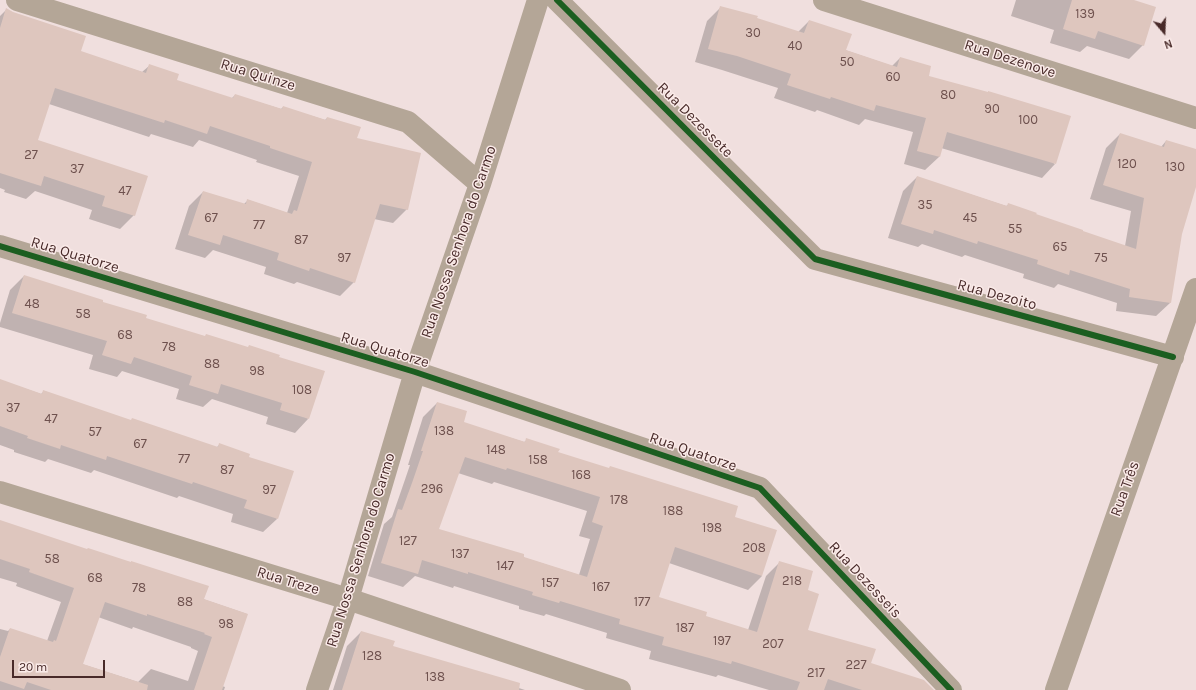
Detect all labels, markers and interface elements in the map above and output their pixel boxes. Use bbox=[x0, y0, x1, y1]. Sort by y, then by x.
house number: 139 bbox=[1075, 6, 1095, 22]
north arrow bbox=[1144, 12, 1184, 52]
house number: 30 bbox=[745, 25, 761, 41]
street label: Rua Dezenove bbox=[962, 36, 1058, 82]
text: N bbox=[1162, 36, 1174, 51]
house number: 40 bbox=[788, 38, 802, 54]
house number: 50 bbox=[839, 54, 855, 70]
street label: Rua Quinze bbox=[218, 55, 298, 95]
house number: 60 bbox=[885, 69, 901, 85]
street label: Rua Dezessete bbox=[654, 79, 736, 161]
house number: 80 bbox=[940, 87, 956, 103]
house number: 90 bbox=[984, 101, 1000, 117]
house number: 100 bbox=[1018, 112, 1038, 128]
street label: Rua Nossa Senhora do Carmo bbox=[418, 143, 500, 341]
house number: 27 bbox=[24, 147, 38, 163]
house number: 120 bbox=[1117, 156, 1137, 172]
house number: 130 bbox=[1165, 159, 1185, 175]
house number: 37 bbox=[70, 161, 84, 177]
house number: 47 bbox=[118, 183, 132, 199]
house number: 35 bbox=[917, 197, 933, 213]
house number: 67 bbox=[204, 210, 218, 226]
house number: 45 bbox=[963, 210, 977, 226]
house number: 77 bbox=[253, 217, 265, 233]
house number: 55 bbox=[1008, 221, 1022, 237]
house number: 87 bbox=[294, 232, 308, 248]
street label: Rua Quatorze bbox=[29, 233, 121, 277]
house number: 65 bbox=[1053, 239, 1067, 255]
house number: 97 bbox=[337, 250, 351, 266]
house number: 75 bbox=[1094, 250, 1108, 266]
street label: Rua Dezoito bbox=[955, 276, 1039, 314]
house number: 48 bbox=[24, 296, 40, 312]
house number: 58 bbox=[75, 306, 91, 322]
house number: 68 bbox=[117, 327, 133, 343]
street label: Rua Quatorze bbox=[339, 328, 431, 372]
house number: 78 bbox=[162, 339, 176, 355]
house number: 88 bbox=[204, 356, 220, 372]
house number: 98 bbox=[249, 363, 265, 379]
house number: 108 bbox=[292, 382, 312, 398]
house number: 37 bbox=[6, 400, 20, 416]
house number: 47 bbox=[44, 411, 58, 427]
house number: 138 bbox=[434, 423, 454, 439]
house number: 57 bbox=[88, 424, 102, 440]
street label: Rua Quatorze bbox=[647, 429, 739, 475]
house number: 67 bbox=[133, 436, 147, 452]
house number: 148 bbox=[486, 442, 506, 458]
house number: 77 bbox=[178, 451, 190, 467]
street label: Rua Nossa Senhora do Carmo bbox=[323, 451, 399, 649]
house number: 158 bbox=[528, 452, 548, 468]
street label: Rua Três bbox=[1107, 459, 1143, 519]
house number: 87 bbox=[220, 462, 234, 478]
house number: 168 bbox=[571, 467, 591, 483]
house number: 296 bbox=[421, 481, 443, 497]
house number: 97 bbox=[262, 482, 276, 498]
house number: 178 bbox=[610, 492, 628, 508]
house number: 188 bbox=[663, 503, 683, 519]
house number: 198 bbox=[702, 520, 722, 536]
house number: 127 bbox=[399, 533, 417, 549]
street label: Rua Dezesseis bbox=[825, 538, 905, 622]
house number: 208 bbox=[742, 540, 766, 556]
house number: 137 bbox=[451, 546, 469, 562]
house number: 58 bbox=[44, 551, 60, 567]
house number: 147 bbox=[496, 558, 514, 574]
street label: Rua Treze bbox=[255, 563, 321, 599]
house number: 68 bbox=[87, 570, 103, 586]
house number: 218 bbox=[782, 573, 802, 589]
house number: 157 bbox=[541, 575, 559, 591]
house number: 167 bbox=[592, 579, 610, 595]
house number: 78 bbox=[132, 580, 146, 596]
house number: 88 bbox=[177, 594, 193, 610]
house number: 177 bbox=[634, 594, 650, 610]
house number: 98 bbox=[218, 616, 234, 632]
house number: 187 bbox=[676, 620, 694, 636]
house number: 197 bbox=[713, 633, 731, 649]
house number: 207 bbox=[762, 636, 784, 652]
house number: 128 bbox=[362, 648, 382, 664]
scale bar bbox=[14, 652, 107, 678]
house number: 227 bbox=[845, 657, 867, 673]
text: 20 m bbox=[19, 660, 47, 674]
house number: 217 bbox=[807, 665, 825, 681]
house number: 138 bbox=[425, 669, 445, 685]

